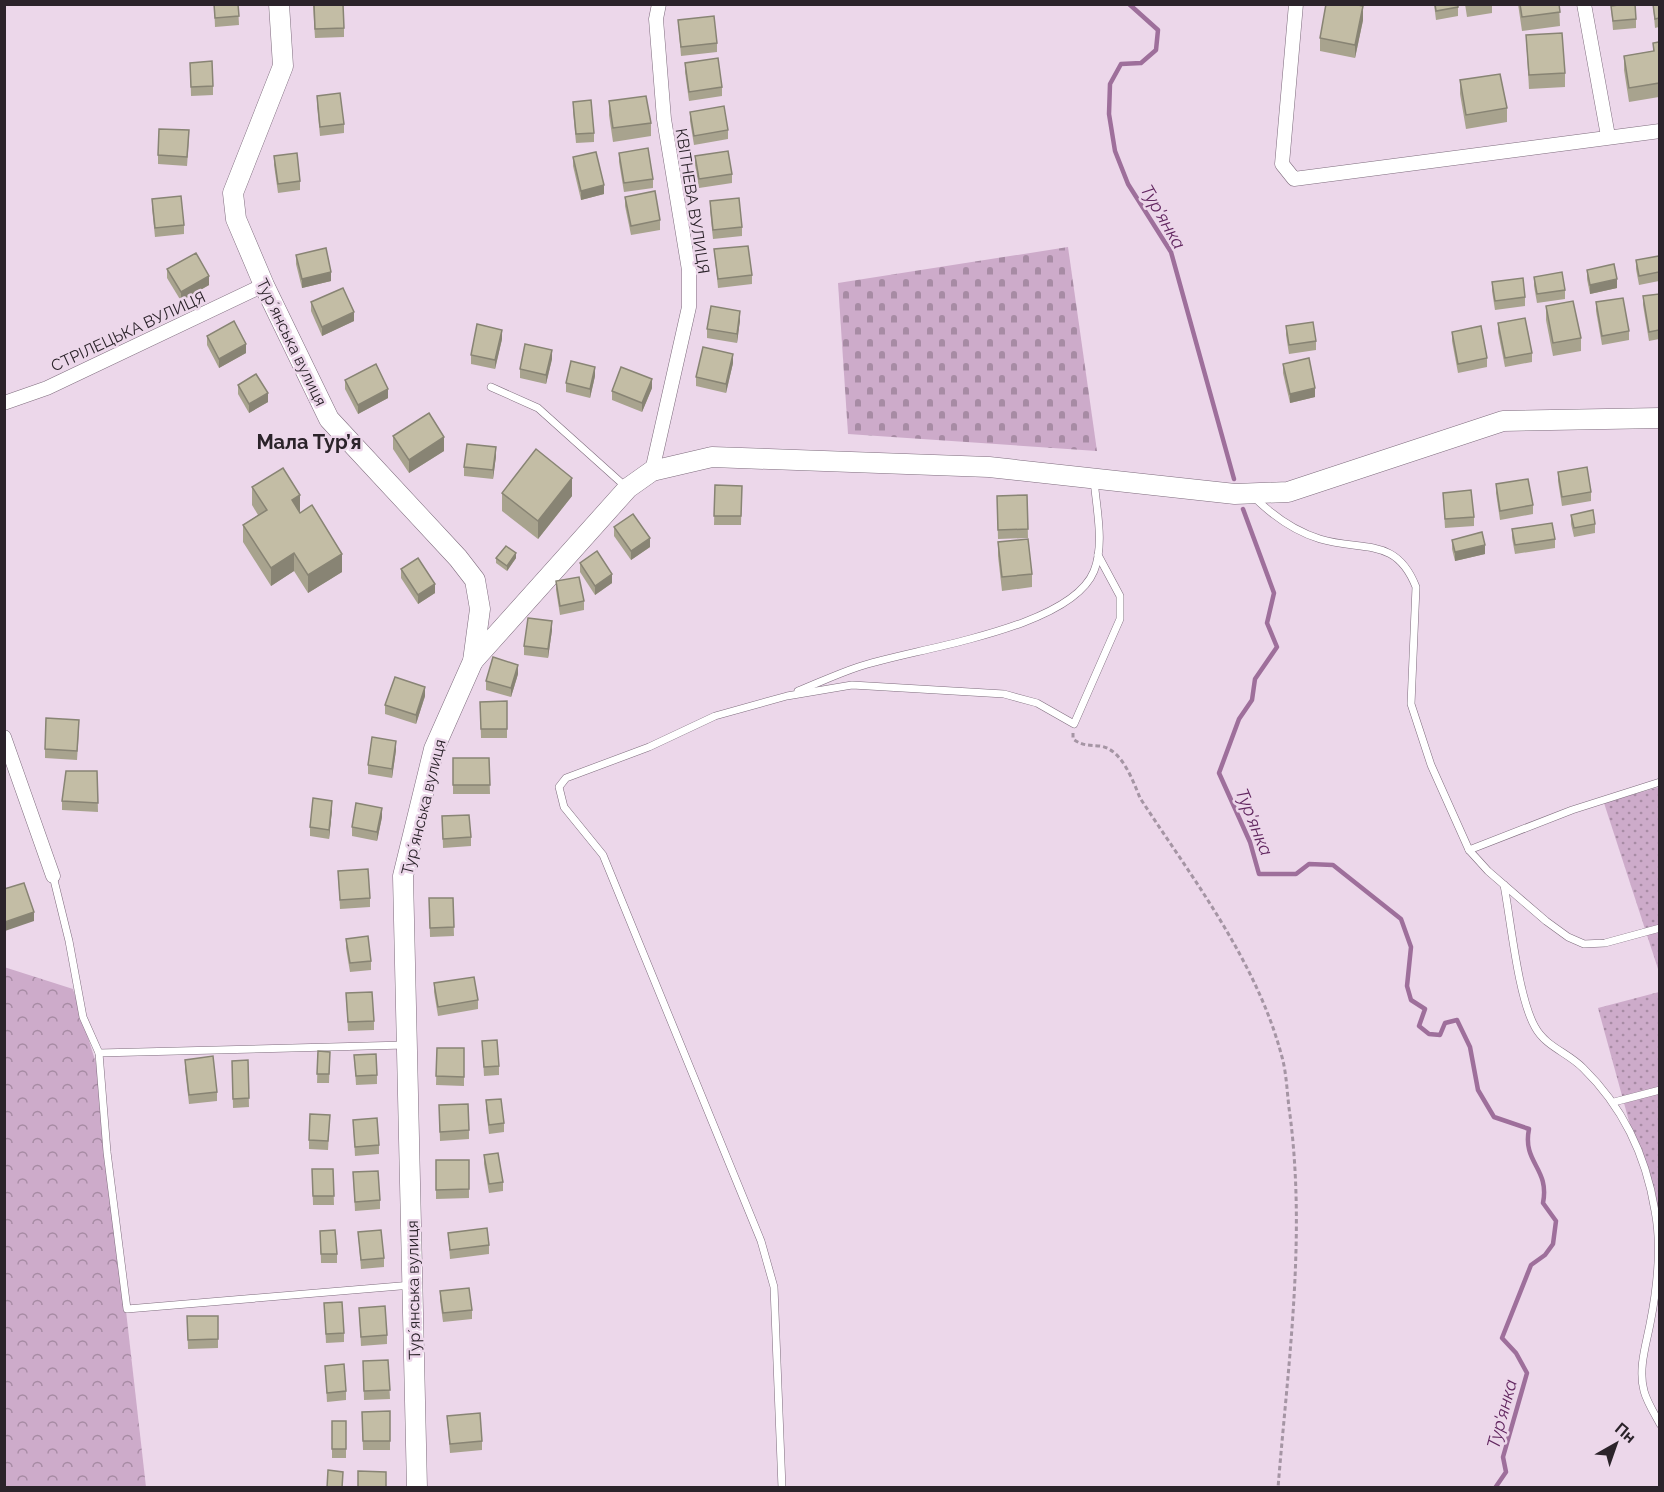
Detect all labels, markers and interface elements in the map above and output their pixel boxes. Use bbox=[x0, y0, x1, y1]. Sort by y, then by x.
street label: КВІТНЕВА ВУЛИЦЯ bbox=[672, 127, 713, 275]
water label: Тур'янка bbox=[1137, 181, 1190, 253]
street label: Турʼянська вулиця bbox=[252, 275, 331, 409]
street label: СТРІЛЕЦЬКА ВУЛИЦЯ bbox=[48, 287, 208, 376]
district label: Мала Тур’я bbox=[256, 430, 362, 454]
street label: Турʼянська вулиця bbox=[397, 737, 450, 877]
water label: Тур'янка bbox=[1231, 785, 1278, 859]
street label: Турʼянська вулиця bbox=[403, 1220, 424, 1360]
water label: Тур'янка bbox=[1482, 1377, 1521, 1451]
north arrow bbox=[1586, 1414, 1646, 1474]
text: Пн bbox=[1611, 1419, 1640, 1447]

